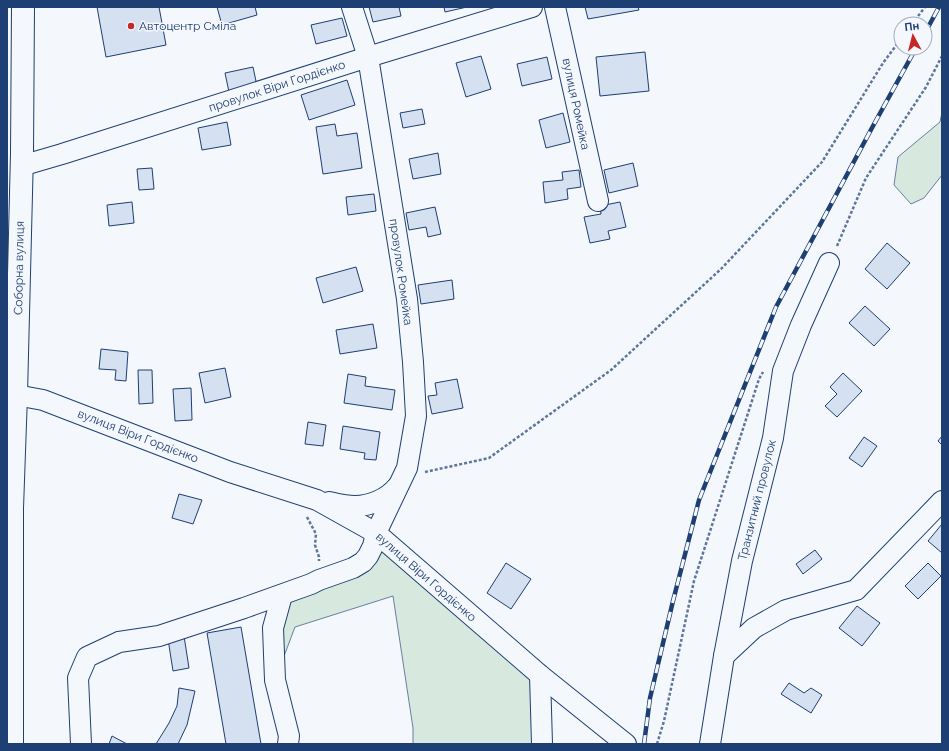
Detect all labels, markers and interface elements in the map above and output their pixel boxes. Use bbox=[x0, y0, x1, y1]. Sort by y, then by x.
north arrow bbox=[893, 16, 933, 56]
place label: Автоцентр Сміла bbox=[139, 19, 236, 33]
text: Пн bbox=[904, 19, 920, 34]
marker: Автоцентр Сміла bbox=[126, 21, 136, 31]
street label: провулок Віри Гордієнко bbox=[207, 57, 347, 115]
street label: вулиця Ромейка bbox=[559, 57, 593, 151]
street label: провулок Ромейка bbox=[387, 218, 415, 326]
street label: Соборна вулиця bbox=[11, 221, 27, 315]
street label: вулиця Віри Гордієнко bbox=[76, 406, 200, 466]
street label: Транзитний провулок bbox=[735, 438, 779, 562]
street label: вулиця Віри Гордієнко bbox=[373, 530, 479, 624]

